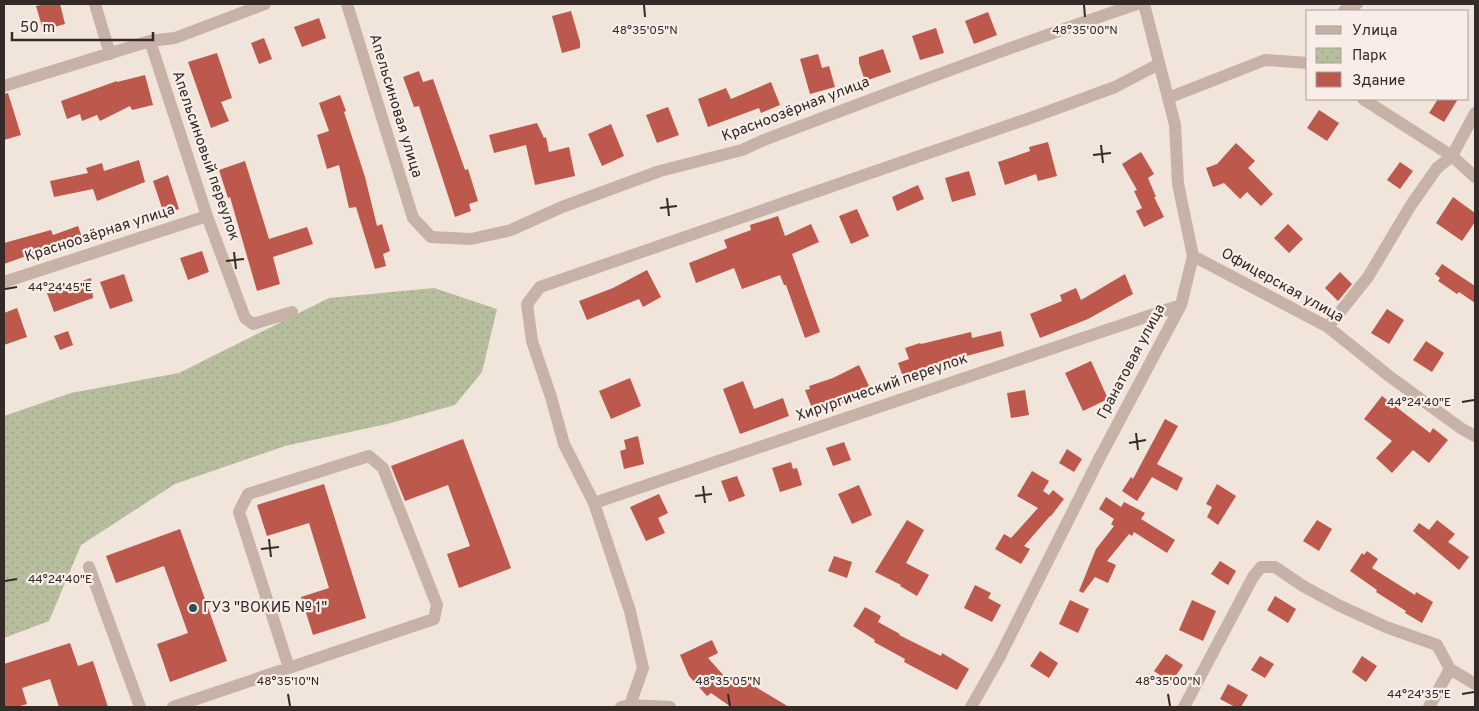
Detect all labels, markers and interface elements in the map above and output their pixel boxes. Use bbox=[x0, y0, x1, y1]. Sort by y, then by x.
scale bar bbox=[12, 10, 154, 42]
legend bbox=[1306, 10, 1469, 100]
text: 50 m bbox=[20, 19, 55, 38]
text: Улица bbox=[1352, 22, 1397, 41]
text: 48°35'05"N bbox=[612, 23, 678, 39]
text: 48°35'00"N bbox=[1052, 23, 1118, 39]
street label: Апельсиновая улица bbox=[364, 32, 426, 180]
text: Парк bbox=[1352, 47, 1387, 66]
street label: Апельсиновый переулок bbox=[167, 69, 243, 243]
text: Здание bbox=[1352, 72, 1405, 91]
street label: Красноозёрная улица bbox=[719, 73, 873, 147]
street label: Красноозёрная улица bbox=[23, 201, 177, 267]
street label: Офицерская улица bbox=[1217, 244, 1347, 328]
text: 44°24'45"E bbox=[28, 280, 92, 296]
street label: Гранатовая улица bbox=[1094, 301, 1170, 423]
street label: Хирургический переулок bbox=[794, 350, 970, 426]
text: 44°24'40"E bbox=[1387, 395, 1451, 411]
text: 44°24'40"E bbox=[28, 572, 92, 588]
place label: ГУЗ "ВОКИБ № 1" bbox=[203, 599, 327, 618]
marker: ГУЗ "ВОКИБ № 1" bbox=[187, 602, 199, 614]
text: 48°35'10"N bbox=[257, 674, 319, 690]
text: 48°35'05"N bbox=[695, 674, 761, 690]
text: 48°35'00"N bbox=[1135, 674, 1201, 690]
text: 44°24'35"E bbox=[1387, 687, 1451, 703]

